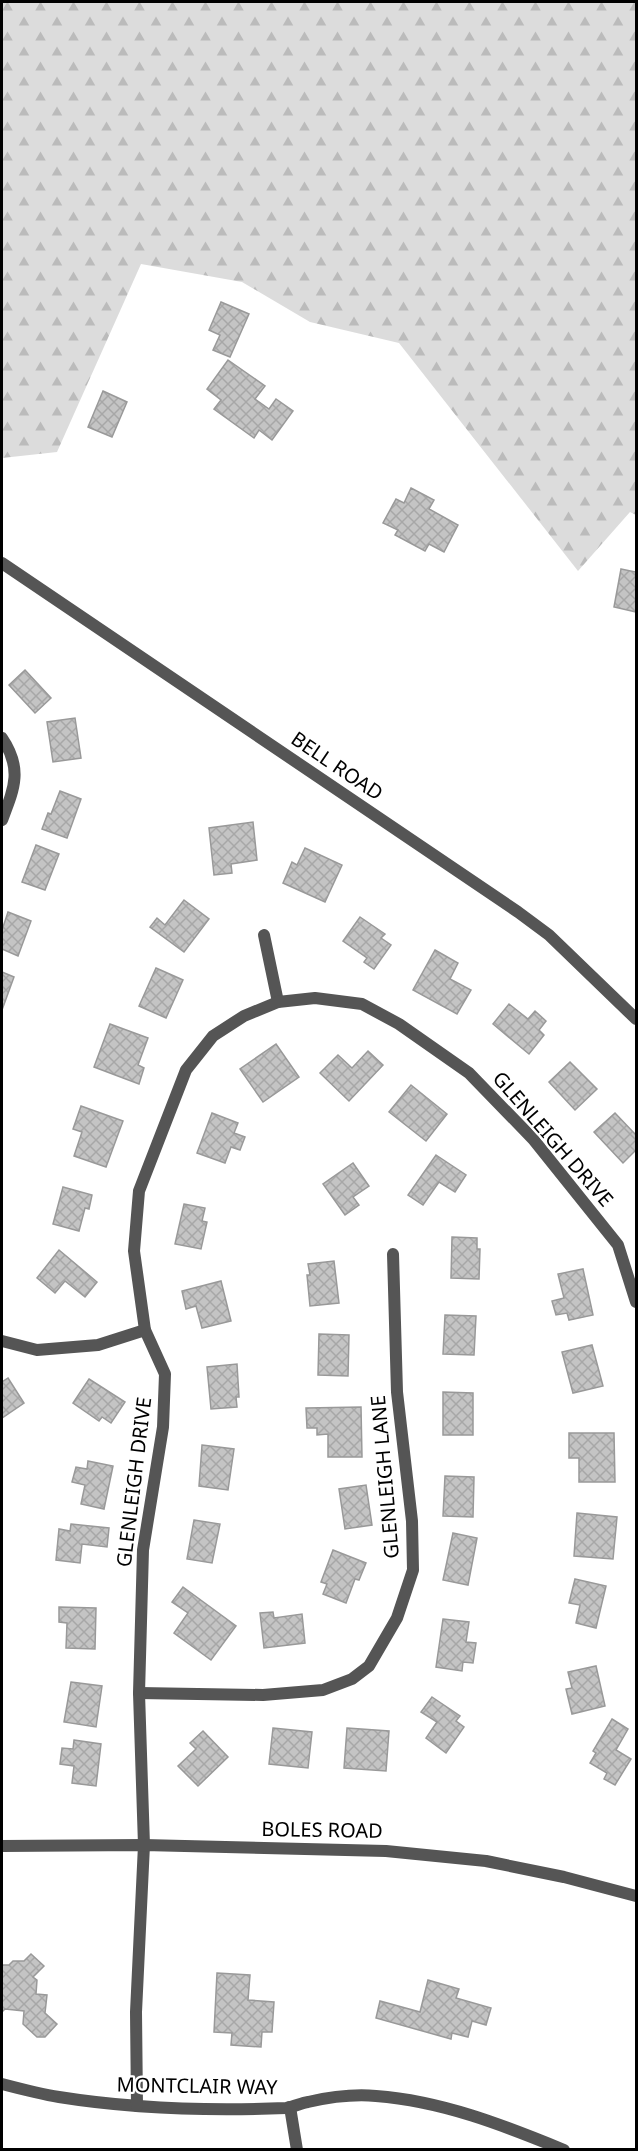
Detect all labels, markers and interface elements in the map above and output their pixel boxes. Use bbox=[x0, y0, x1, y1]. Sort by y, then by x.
street label: BELL ROAD bbox=[286, 725, 388, 806]
street label: GLENLEIGH DRIVE bbox=[487, 1065, 620, 1212]
street label: GLENLEIGH LANE bbox=[364, 1394, 405, 1560]
street label: GLENLEIGH DRIVE bbox=[110, 1395, 157, 1569]
street label: BOLES ROAD bbox=[261, 1815, 383, 1844]
street label: MONTCLAIR WAY bbox=[116, 2071, 278, 2100]

